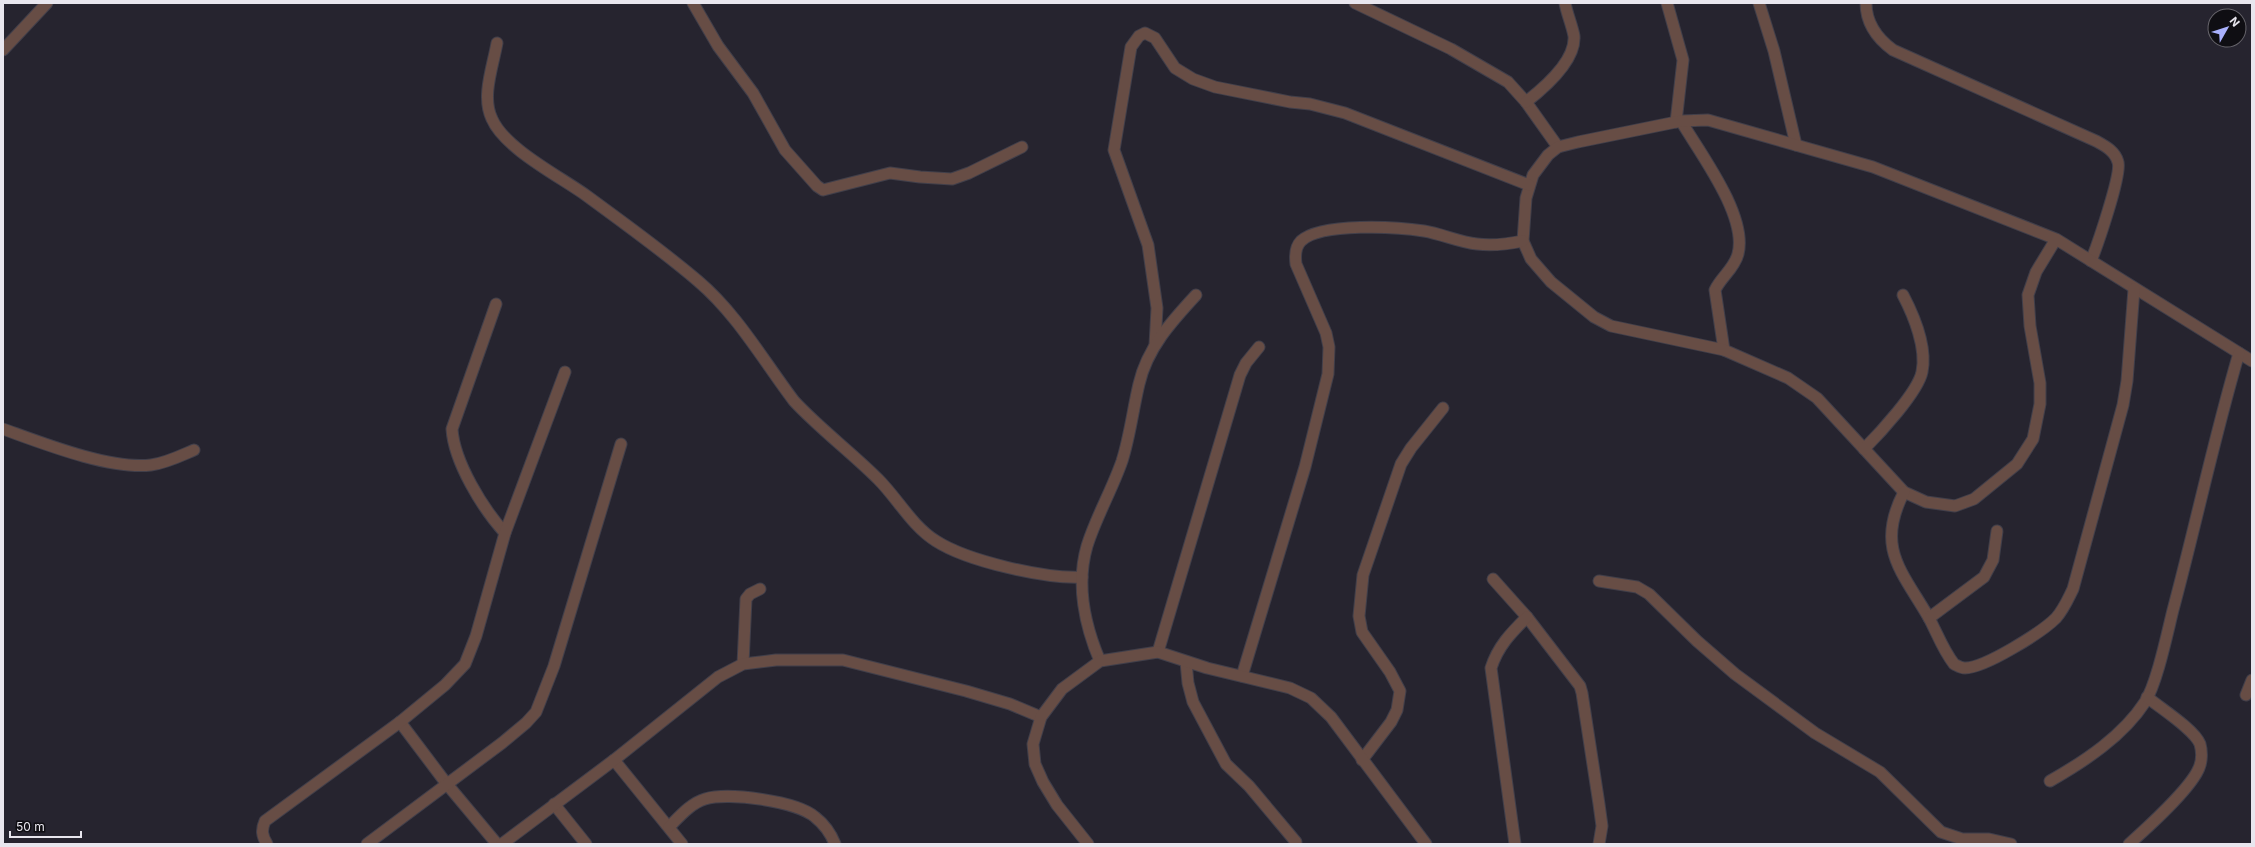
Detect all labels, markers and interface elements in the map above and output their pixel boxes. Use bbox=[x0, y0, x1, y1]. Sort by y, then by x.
north arrow bbox=[2207, 8, 2247, 48]
text: N bbox=[2227, 14, 2243, 29]
scale bar bbox=[10, 813, 81, 839]
text: 50 m bbox=[16, 819, 45, 834]

